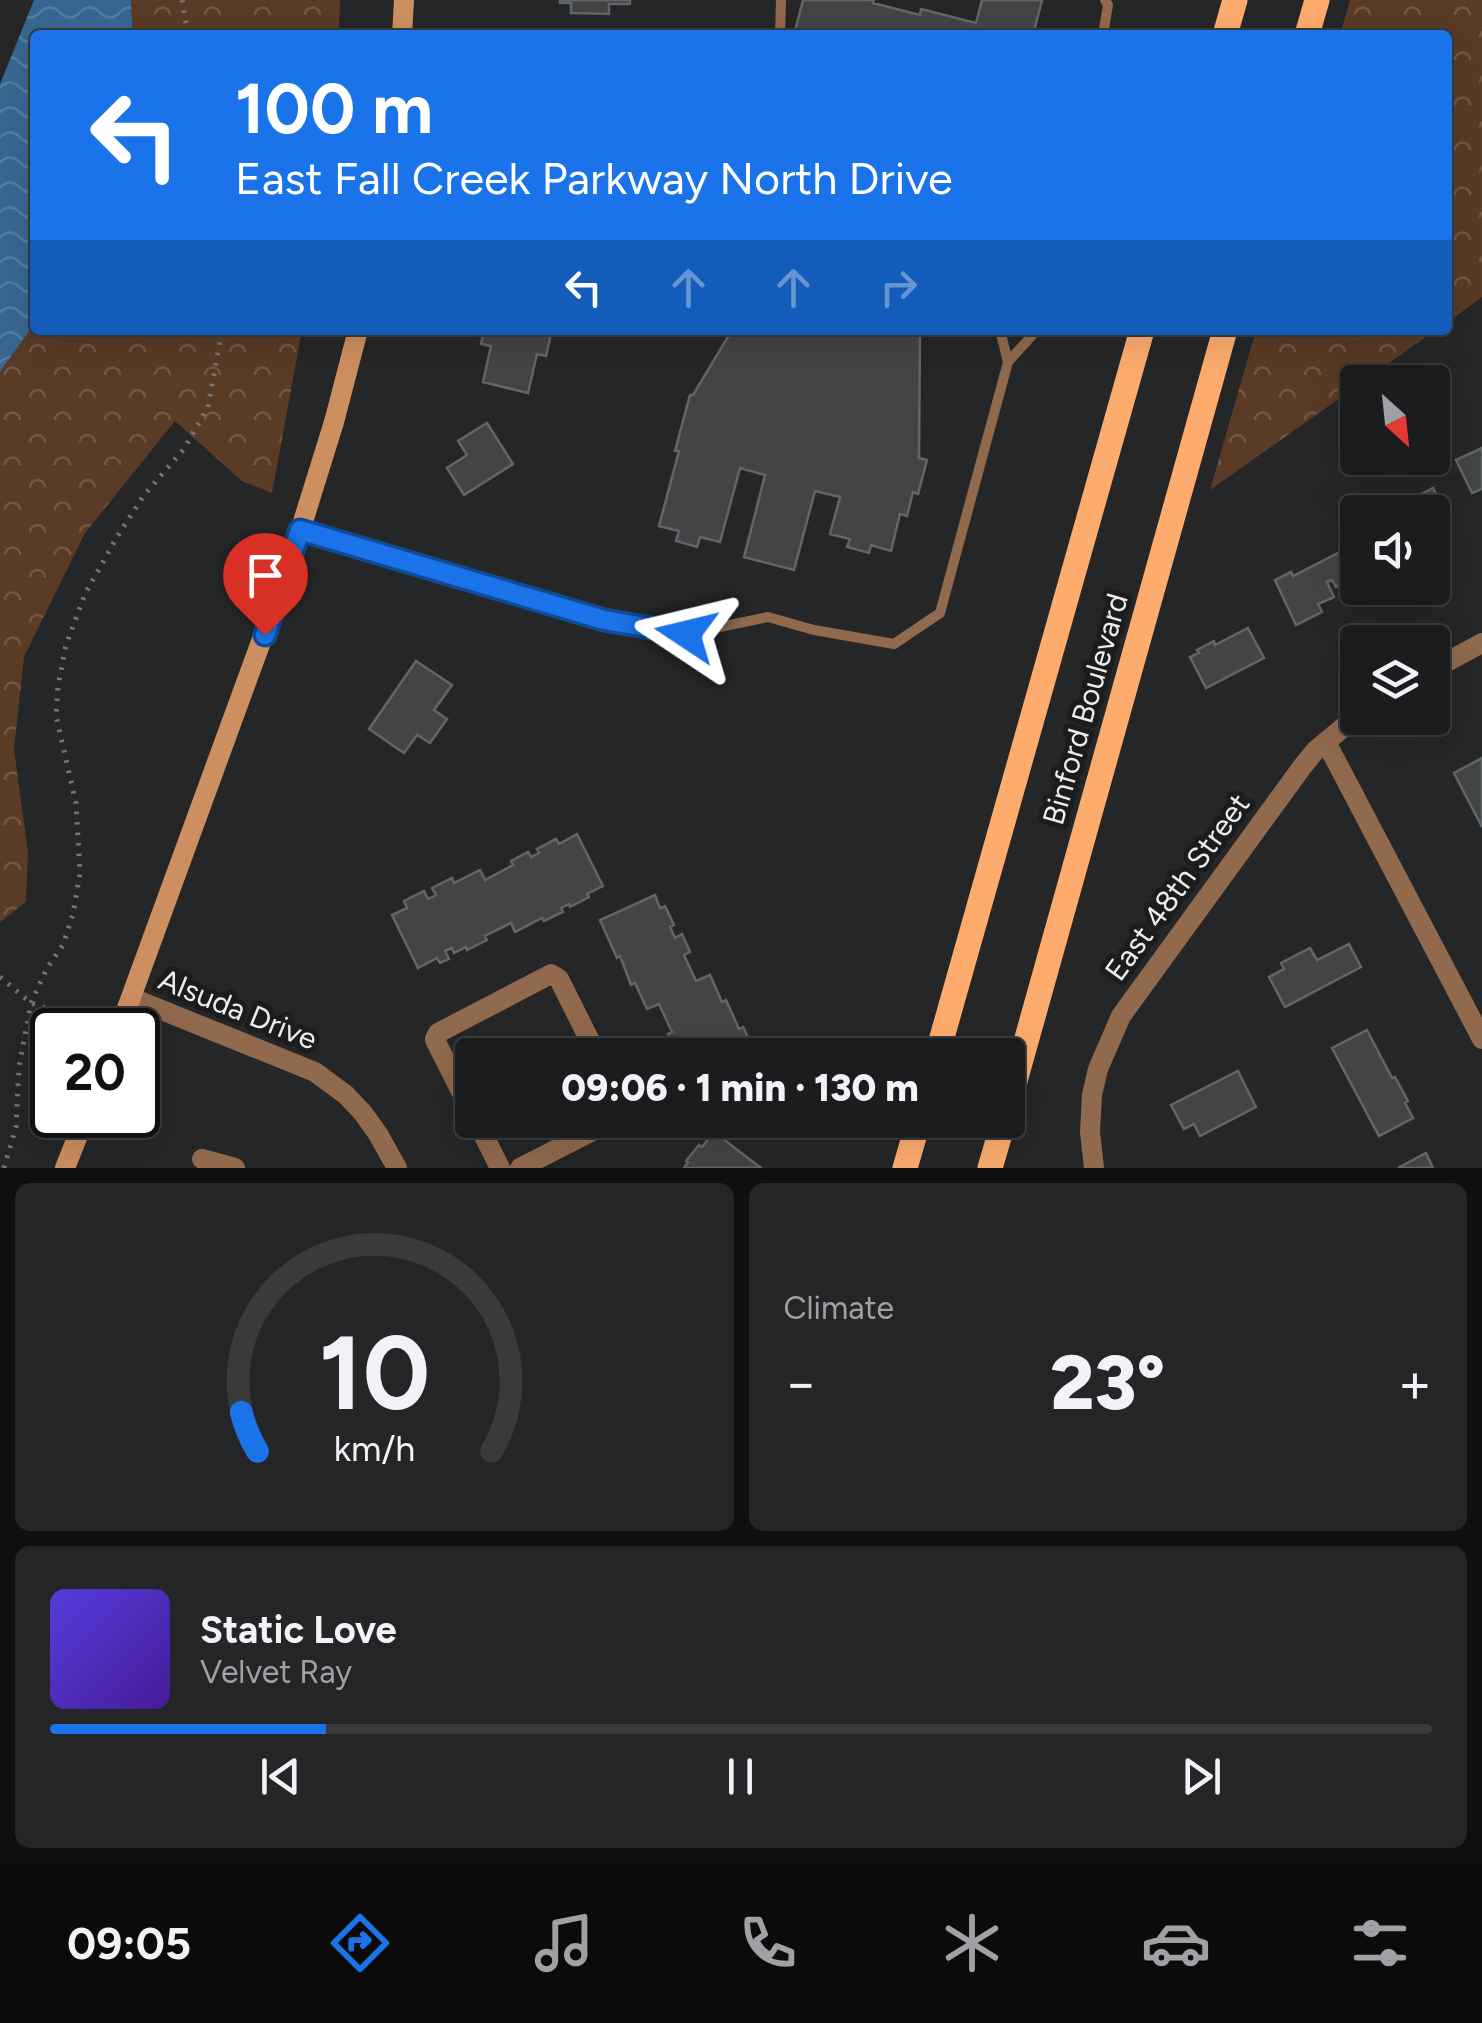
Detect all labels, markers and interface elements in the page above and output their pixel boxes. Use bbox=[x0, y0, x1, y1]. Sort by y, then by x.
text: 100 m bbox=[235, 66, 433, 151]
icon: left bbox=[70, 70, 200, 200]
text: East Fall Creek Parkway North Drive bbox=[235, 151, 953, 205]
icon: left bbox=[556, 260, 611, 315]
icon: ahead bbox=[661, 260, 716, 315]
icon: ahead bbox=[766, 260, 821, 315]
icon: right bbox=[871, 260, 926, 315]
north arrow bbox=[1340, 365, 1450, 475]
map controls bbox=[1340, 365, 1450, 735]
button: sound bbox=[1340, 495, 1450, 605]
pin bbox=[223, 533, 308, 636]
icon: arrive bbox=[238, 548, 293, 603]
position arrow bbox=[634, 582, 738, 686]
street label: Binford Boulevard bbox=[1034, 589, 1136, 829]
button: layers bbox=[1340, 625, 1450, 735]
street label: East 48th Street bbox=[1097, 786, 1257, 988]
street label: Alsuda Drive bbox=[154, 961, 322, 1057]
speed limit sign: 20 bbox=[30, 1008, 160, 1138]
text: 09:06 · 1 min · 130 m bbox=[561, 1065, 919, 1111]
text: Climate bbox=[784, 1289, 894, 1327]
text: 10 bbox=[319, 1310, 430, 1435]
text: 23° bbox=[1050, 1338, 1165, 1428]
text: − bbox=[784, 1350, 818, 1416]
text: + bbox=[1398, 1350, 1432, 1416]
text: km/h bbox=[333, 1427, 415, 1470]
text: Static Love bbox=[200, 1607, 397, 1653]
text: Velvet Ray bbox=[200, 1653, 352, 1691]
icon: previous bbox=[253, 1749, 308, 1804]
icon: pause bbox=[713, 1749, 768, 1804]
icon: next bbox=[1174, 1749, 1229, 1804]
icon: directions bbox=[325, 1908, 395, 1978]
icon: music bbox=[529, 1908, 599, 1978]
icon: phone bbox=[733, 1908, 803, 1978]
icon: climate bbox=[937, 1908, 1007, 1978]
icon: car bbox=[1141, 1908, 1211, 1978]
icon: filters bbox=[1345, 1908, 1415, 1978]
text: 09:05 bbox=[67, 1916, 191, 1970]

